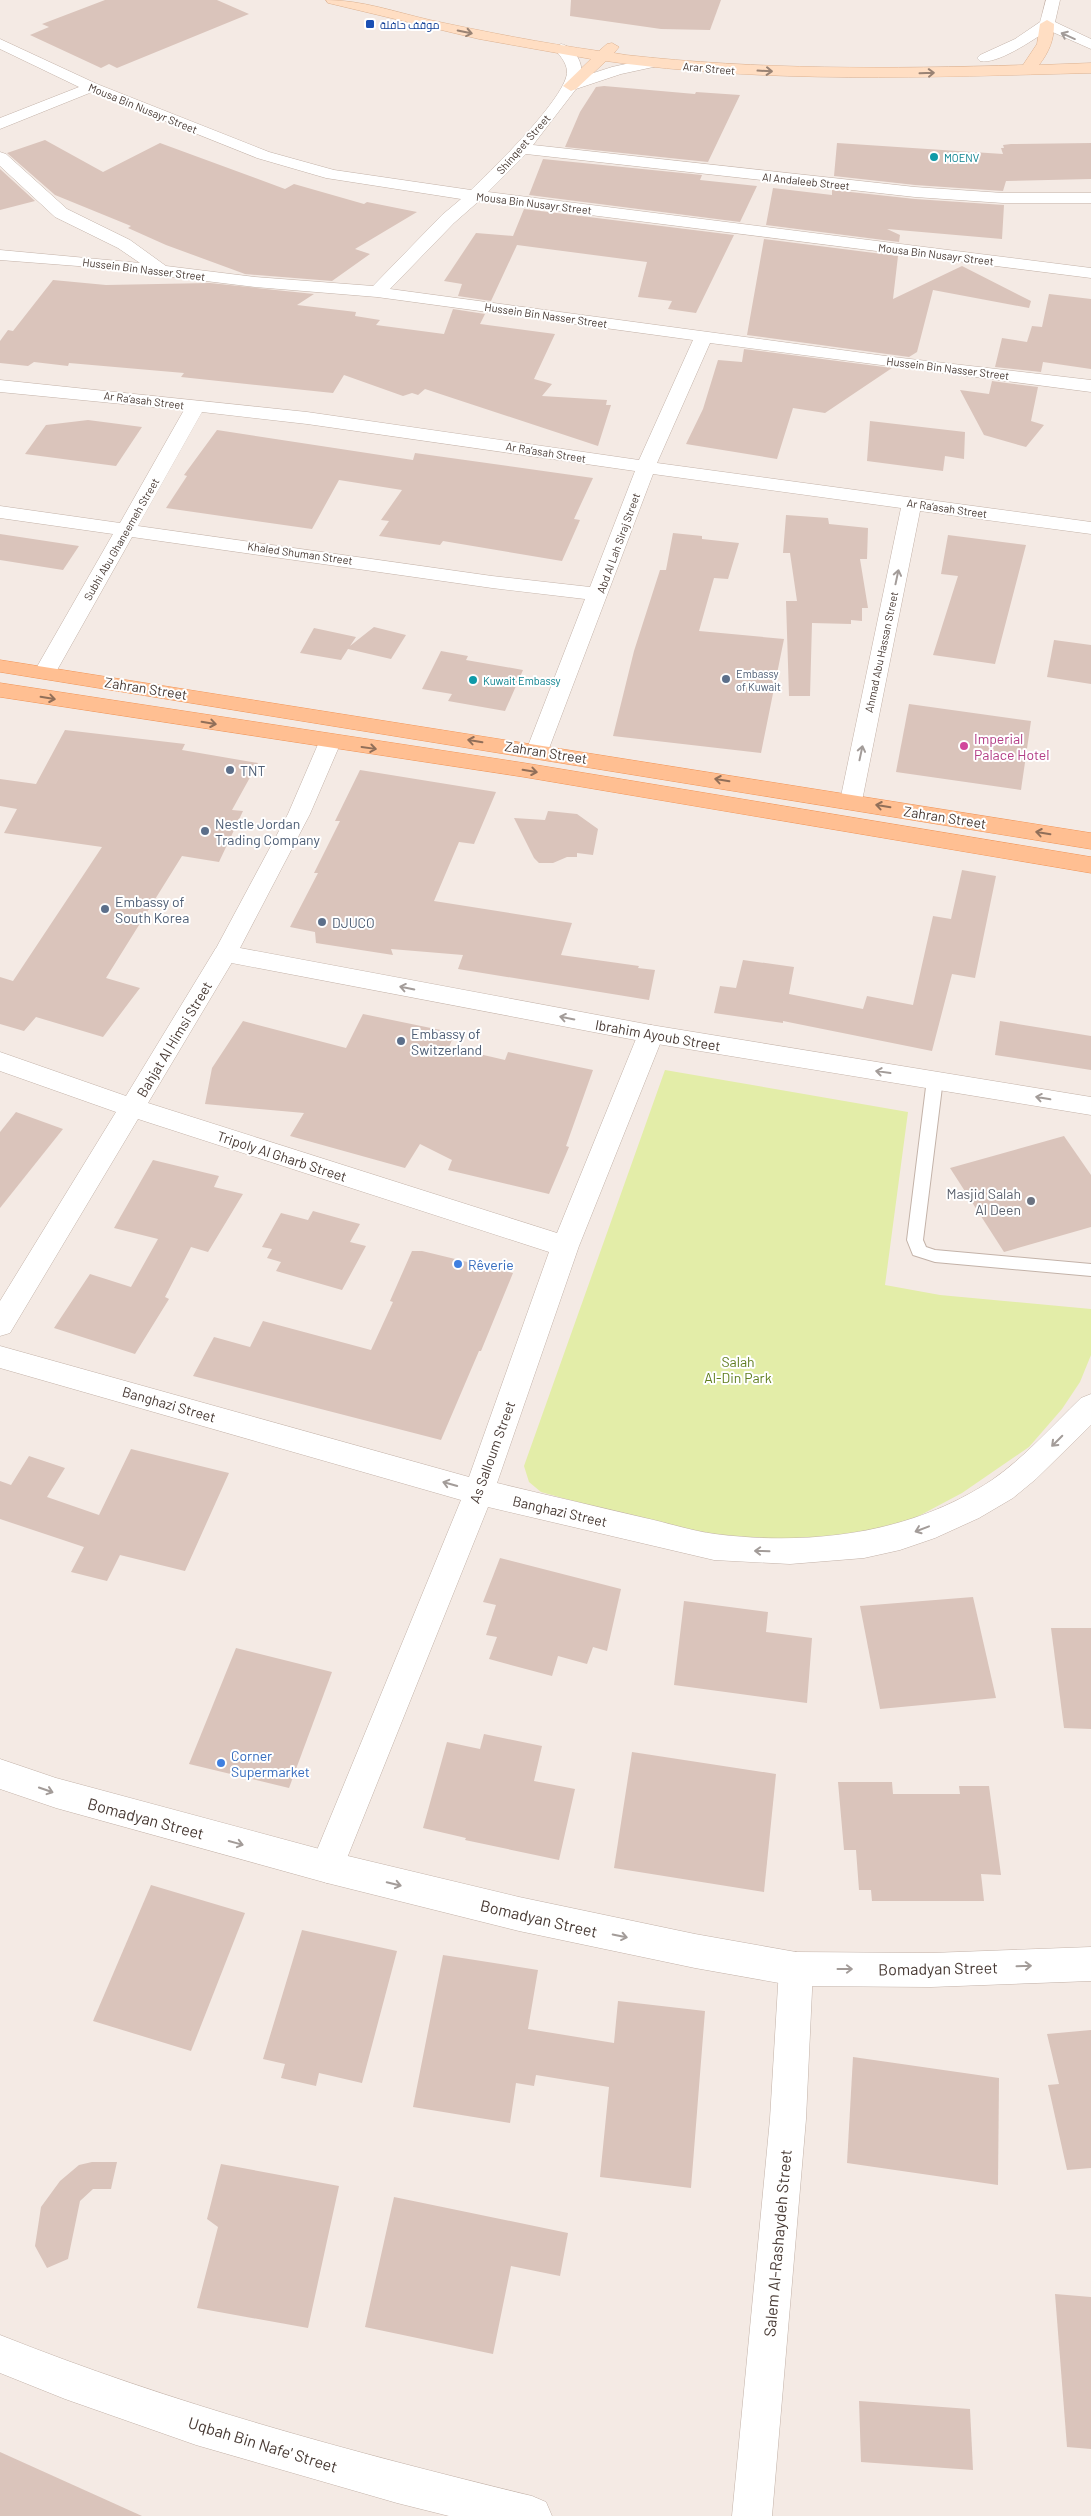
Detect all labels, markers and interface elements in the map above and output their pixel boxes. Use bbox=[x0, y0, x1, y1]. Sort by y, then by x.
marker: موقف حافلة bbox=[364, 18, 376, 30]
place label: موقف حافلة bbox=[380, 18, 440, 32]
one-way arrow bbox=[457, 27, 473, 37]
one-way arrow bbox=[1061, 30, 1076, 40]
street label: Arar Street bbox=[682, 59, 736, 77]
one-way arrow bbox=[756, 67, 772, 76]
one-way arrow bbox=[918, 68, 935, 78]
street label: Mousa Bin Nusayr Street bbox=[87, 80, 199, 136]
street label: Shinqeet Street bbox=[493, 111, 553, 177]
marker: MOENV bbox=[928, 151, 940, 163]
place label: MOENV bbox=[944, 151, 980, 164]
street label: Al Andaleeb Street bbox=[762, 170, 850, 192]
street label: Mousa Bin Nusayr Street bbox=[476, 189, 592, 217]
street label: Mousa Bin Nusayr Street bbox=[878, 240, 994, 268]
street label: Hussein Bin Nasser Street bbox=[82, 255, 206, 283]
street label: Hussein Bin Nasser Street bbox=[484, 300, 608, 330]
street label: Hussein Bin Nasser Street bbox=[886, 354, 1010, 382]
street label: Ar Ra’asah Street bbox=[103, 389, 185, 411]
street label: Ar Ra’asah Street bbox=[505, 439, 587, 465]
street label: Subhi Abu Ghaneemeh Street bbox=[81, 476, 161, 602]
street label: Abd Al Lah Siraj Street bbox=[594, 491, 642, 595]
street label: Ar Ra’asah Street bbox=[906, 496, 988, 520]
street label: Khaled Shuman Street bbox=[247, 539, 353, 567]
one-way arrow bbox=[893, 569, 902, 585]
street label: Ahmad Abu Hassan Street bbox=[862, 590, 900, 714]
place label: Embassy of Kuwait bbox=[736, 667, 781, 693]
street label: Zahran Street bbox=[104, 673, 188, 703]
marker: Embassy of Kuwait bbox=[720, 673, 732, 685]
marker: Kuwait Embassy bbox=[467, 674, 479, 686]
place label: Kuwait Embassy bbox=[483, 674, 561, 687]
one-way arrow bbox=[40, 693, 56, 703]
one-way arrow bbox=[200, 719, 216, 729]
place label: Imperial Palace Hotel bbox=[974, 730, 1050, 763]
one-way arrow bbox=[468, 735, 484, 745]
street label: Zahran Street bbox=[504, 737, 588, 767]
marker: Imperial Palace Hotel bbox=[958, 740, 970, 752]
one-way arrow bbox=[361, 743, 377, 753]
one-way arrow bbox=[856, 746, 866, 762]
place label: TNT bbox=[240, 762, 265, 779]
marker: TNT bbox=[224, 764, 236, 776]
one-way arrow bbox=[522, 766, 538, 776]
one-way arrow bbox=[715, 775, 731, 785]
one-way arrow bbox=[875, 801, 891, 811]
street label: Zahran Street bbox=[903, 802, 987, 832]
place label: Nestle Jordan Trading Company bbox=[215, 815, 320, 848]
marker: Nestle Jordan Trading Company bbox=[199, 825, 211, 837]
one-way arrow bbox=[1035, 827, 1051, 837]
place label: Embassy of South Korea bbox=[115, 893, 189, 926]
marker: Embassy of South Korea bbox=[99, 903, 111, 915]
place label: DJUCO bbox=[332, 914, 375, 931]
marker: DJUCO bbox=[316, 916, 328, 928]
street label: Bahjat Al Himsi Street bbox=[133, 978, 215, 1100]
one-way arrow bbox=[400, 983, 416, 993]
one-way arrow bbox=[560, 1013, 576, 1022]
street label: Ibrahim Ayoub Street bbox=[594, 1016, 722, 1054]
place label: Embassy of Switzerland bbox=[411, 1025, 482, 1058]
marker: Embassy of Switzerland bbox=[395, 1035, 407, 1047]
one-way arrow bbox=[875, 1066, 891, 1076]
one-way arrow bbox=[1035, 1092, 1051, 1102]
street label: Tripoly Al Gharb Street bbox=[215, 1127, 349, 1185]
place label: Masjid Salah Al Deen bbox=[946, 1185, 1021, 1218]
marker: Masjid Salah Al Deen bbox=[1025, 1195, 1037, 1207]
place label: Rêverie bbox=[468, 1256, 514, 1273]
marker: Rêverie bbox=[452, 1258, 464, 1270]
park label: Salah Al-Din Park bbox=[704, 1353, 772, 1386]
street label: Banghazi Street bbox=[120, 1383, 218, 1425]
street label: As Salloum Street bbox=[466, 1399, 518, 1505]
one-way arrow bbox=[1050, 1435, 1063, 1447]
one-way arrow bbox=[443, 1478, 459, 1488]
street label: Banghazi Street bbox=[511, 1492, 609, 1530]
one-way arrow bbox=[915, 1525, 930, 1534]
one-way arrow bbox=[755, 1546, 771, 1556]
place label: Corner Supermarket bbox=[231, 1747, 310, 1780]
marker: Corner Supermarket bbox=[215, 1757, 227, 1769]
one-way arrow bbox=[38, 1785, 54, 1795]
street label: Bomadyan Street bbox=[86, 1793, 206, 1843]
one-way arrow bbox=[228, 1838, 244, 1848]
one-way arrow bbox=[385, 1880, 401, 1889]
street label: Bomadyan Street bbox=[479, 1895, 599, 1941]
one-way arrow bbox=[612, 1932, 628, 1941]
street label: Bomadyan Street bbox=[878, 1957, 998, 1979]
one-way arrow bbox=[1016, 1962, 1032, 1971]
one-way arrow bbox=[836, 1964, 852, 1974]
street label: Salem Al-Rashaydeh Street bbox=[759, 2148, 795, 2338]
street label: Uqbah Bin Nafe' Street bbox=[186, 2412, 340, 2476]

